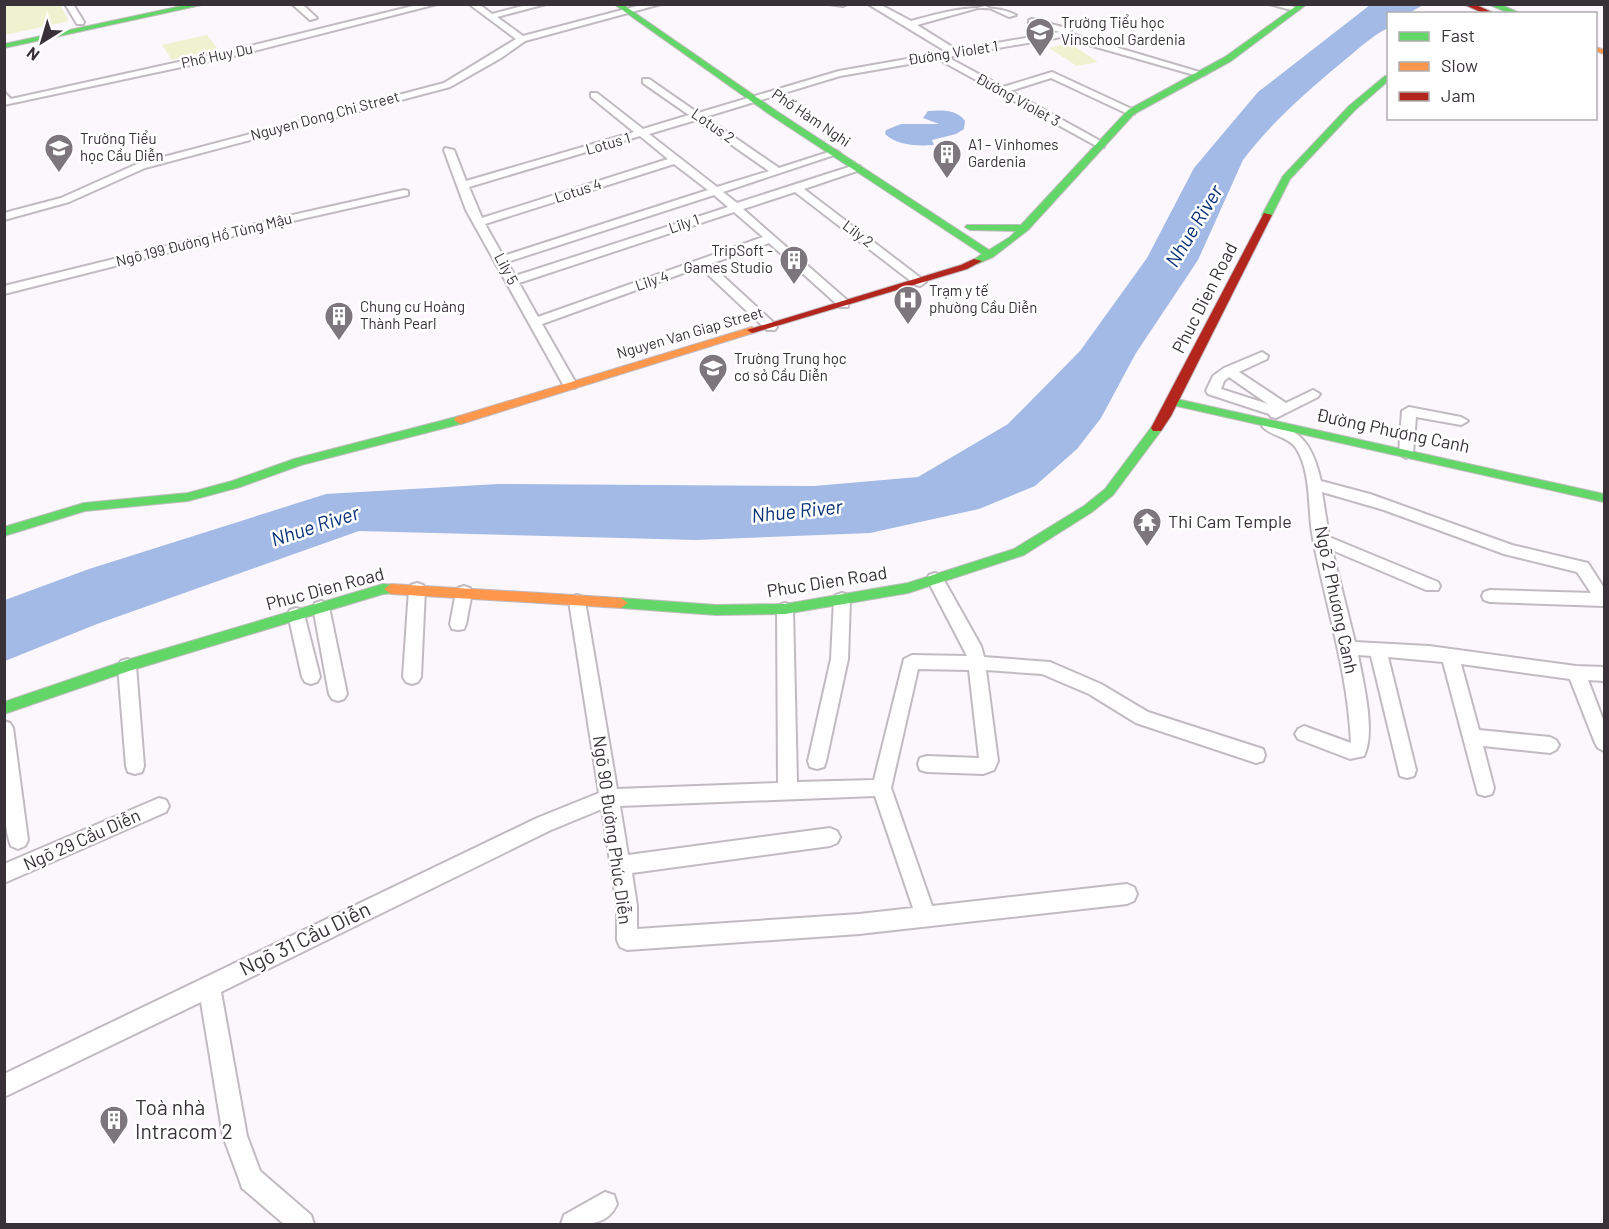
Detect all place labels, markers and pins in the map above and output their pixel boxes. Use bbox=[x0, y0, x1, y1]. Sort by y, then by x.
place label: Trường Tiểu học Vinschool Gardenia bbox=[1061, 13, 1185, 48]
school or university icon: Trường Tiểu học Vinschool Gardenia bbox=[1024, 16, 1056, 58]
place label: Trường Tiểu học Cầu Diễn bbox=[80, 129, 164, 164]
school or university icon: Trường Tiểu học Cầu Diễn bbox=[43, 132, 75, 174]
place label: A1 - Vinhomes Gardenia bbox=[968, 135, 1059, 170]
building icon: A1 - Vinhomes Gardenia bbox=[931, 138, 963, 180]
place label: TripSoft - Games Studio bbox=[683, 241, 773, 276]
building icon: TripSoft - Games Studio bbox=[778, 244, 810, 286]
place label: Trạm y tế phường Cầu Diễn bbox=[929, 281, 1037, 316]
hospital icon: Trạm y tế phường Cầu Diễn bbox=[892, 284, 924, 326]
place label: Chung cư Hoàng Thành Pearl bbox=[360, 297, 465, 332]
building icon: Chung cư Hoàng Thành Pearl bbox=[323, 300, 355, 342]
place label: Trường Trung học cơ sở Cầu Diễn bbox=[734, 349, 847, 384]
school or university icon: Trường Trung học cơ sở Cầu Diễn bbox=[697, 352, 729, 394]
temple icon: Thi Cam Temple bbox=[1131, 506, 1163, 548]
place label: Thi Cam Temple bbox=[1168, 510, 1292, 532]
place label: Toà nhà Intracom 2 bbox=[135, 1094, 233, 1143]
building icon: Toà nhà Intracom 2 bbox=[98, 1104, 130, 1146]

